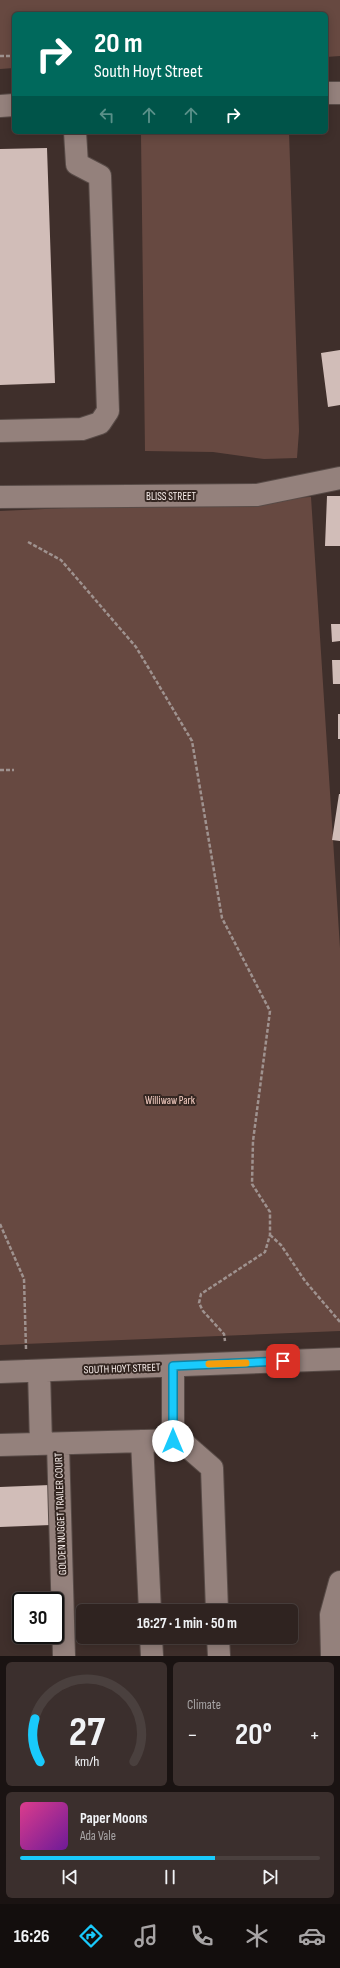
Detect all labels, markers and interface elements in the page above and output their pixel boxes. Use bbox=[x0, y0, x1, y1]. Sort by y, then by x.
text: 20 m bbox=[94, 27, 143, 60]
icon: right bbox=[28, 28, 80, 80]
text: South Hoyt Street bbox=[94, 61, 203, 82]
icon: left bbox=[96, 104, 118, 126]
icon: ahead bbox=[138, 104, 160, 126]
icon: ahead bbox=[180, 104, 202, 126]
icon: right bbox=[222, 104, 244, 126]
street label: BLISS STREET bbox=[146, 490, 196, 503]
park label: Williwaw Park bbox=[145, 1094, 196, 1107]
pin bbox=[266, 1344, 300, 1378]
icon: arrive bbox=[272, 1350, 294, 1372]
street label: SOUTH HOYT STREET bbox=[83, 1361, 161, 1376]
position arrow bbox=[152, 1420, 194, 1462]
street label: GOLDEN NUGGET TRAILER COURT bbox=[52, 1452, 69, 1575]
speed limit sign: 30 bbox=[12, 1592, 64, 1644]
text: 16:27 · 1 min · 50 m bbox=[137, 1614, 237, 1633]
text: Climate bbox=[187, 1697, 221, 1713]
text: 27 bbox=[68, 1708, 106, 1757]
text: 20° bbox=[235, 1717, 272, 1753]
text: − bbox=[187, 1722, 198, 1749]
text: + bbox=[309, 1722, 320, 1749]
text: km/h bbox=[74, 1753, 99, 1770]
text: Paper Moons bbox=[80, 1809, 148, 1828]
text: Ada Vale bbox=[80, 1828, 116, 1844]
icon: previous bbox=[59, 1866, 81, 1888]
icon: pause bbox=[159, 1866, 181, 1888]
icon: next bbox=[259, 1866, 281, 1888]
icon: directions bbox=[77, 1922, 105, 1950]
icon: music bbox=[132, 1922, 160, 1950]
icon: phone bbox=[188, 1922, 216, 1950]
icon: climate bbox=[243, 1922, 271, 1950]
icon: car bbox=[298, 1922, 326, 1950]
text: 16:26 bbox=[14, 1926, 50, 1947]

